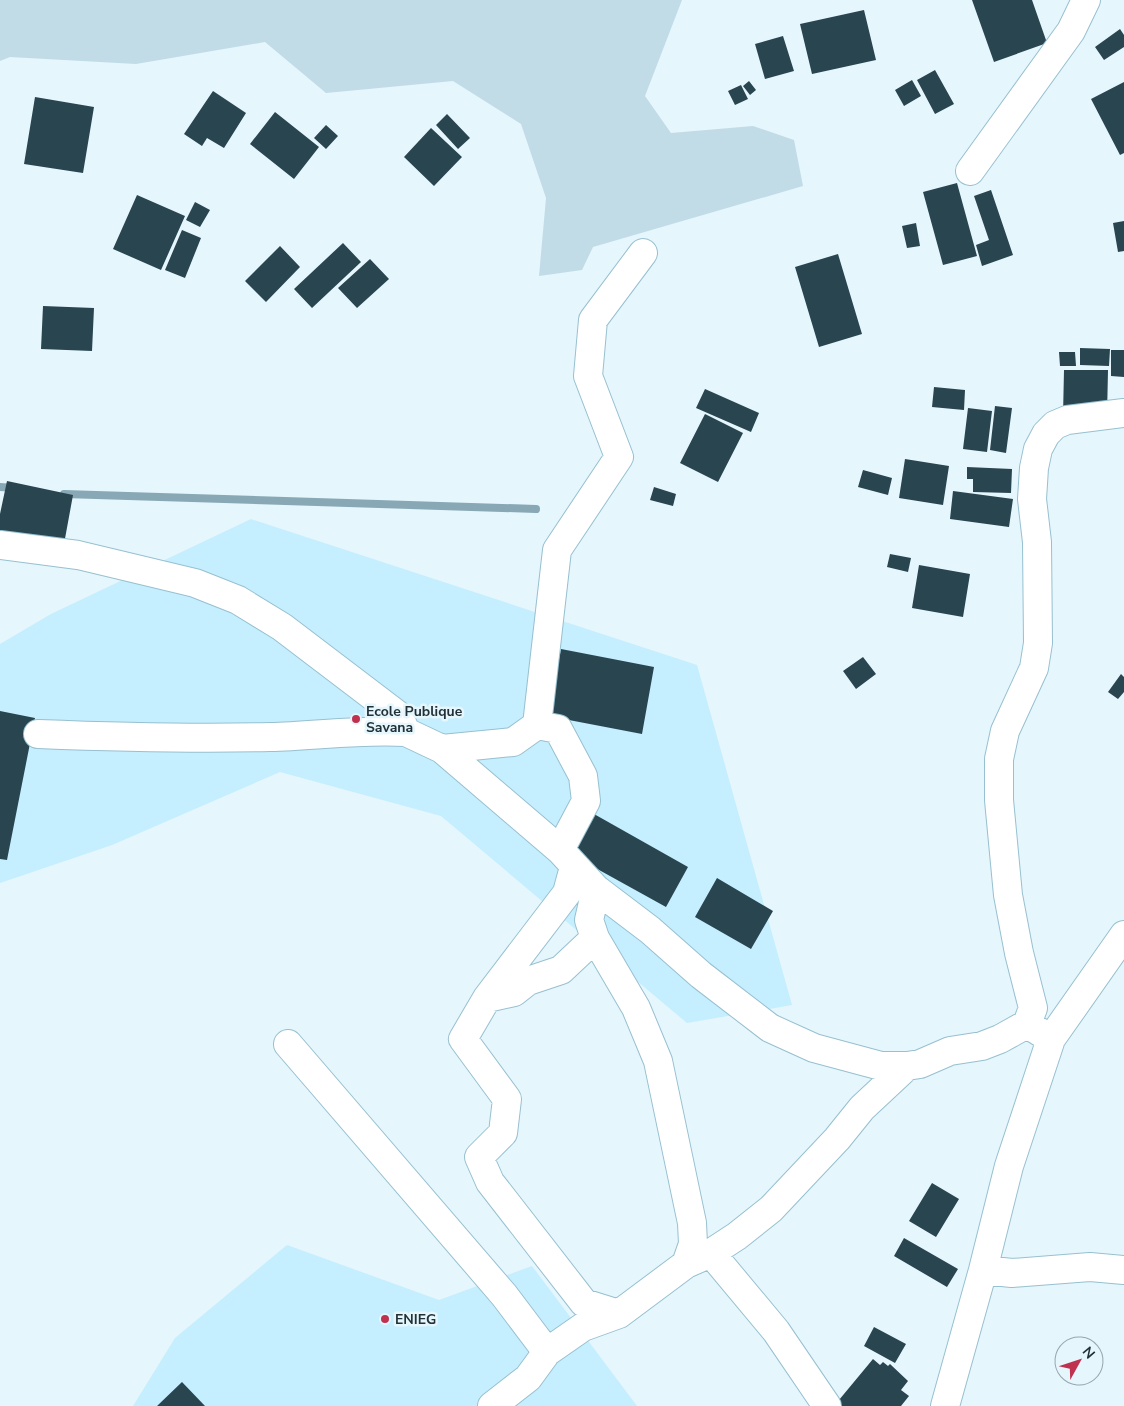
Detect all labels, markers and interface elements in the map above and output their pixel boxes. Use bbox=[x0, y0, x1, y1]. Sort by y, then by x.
place label: Ecole Publique Savana bbox=[366, 702, 463, 737]
marker: Ecole Publique Savana bbox=[350, 713, 362, 725]
place label: ENIEG bbox=[395, 1310, 436, 1329]
marker: ENIEG bbox=[379, 1313, 391, 1325]
north arrow bbox=[1054, 1336, 1104, 1386]
text: N bbox=[1078, 1343, 1099, 1363]

